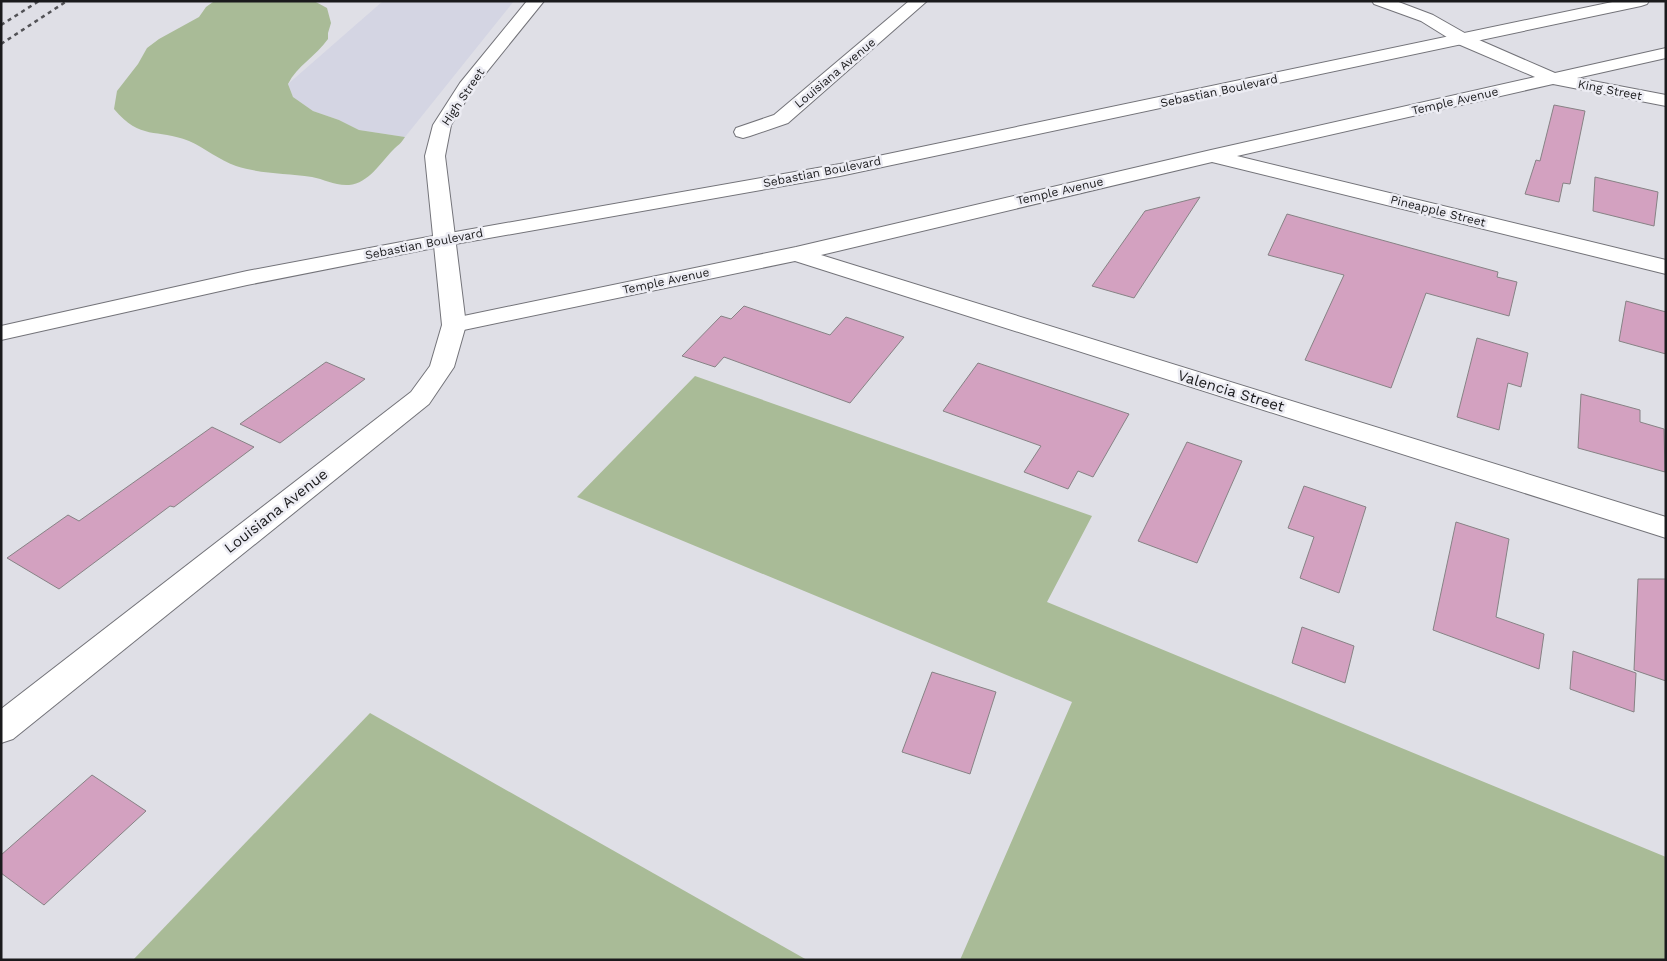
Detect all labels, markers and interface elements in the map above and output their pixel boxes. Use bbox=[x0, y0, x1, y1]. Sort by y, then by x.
street label: Louisiana Avenue bbox=[792, 35, 878, 111]
street label: High Street bbox=[439, 66, 487, 128]
street label: Sebastian Boulevard bbox=[1159, 72, 1279, 110]
street label: King Street bbox=[1577, 77, 1643, 103]
street label: Temple Avenue bbox=[1410, 84, 1500, 118]
street label: Sebastian Boulevard bbox=[762, 154, 882, 190]
street label: Temple Avenue bbox=[1015, 174, 1105, 208]
street label: Pineapple Street bbox=[1389, 192, 1487, 230]
street label: Sebastian Boulevard bbox=[364, 226, 484, 262]
street label: Temple Avenue bbox=[621, 265, 711, 297]
street label: Valencia Street bbox=[1175, 366, 1287, 416]
street label: Louisiana Avenue bbox=[221, 465, 331, 557]

